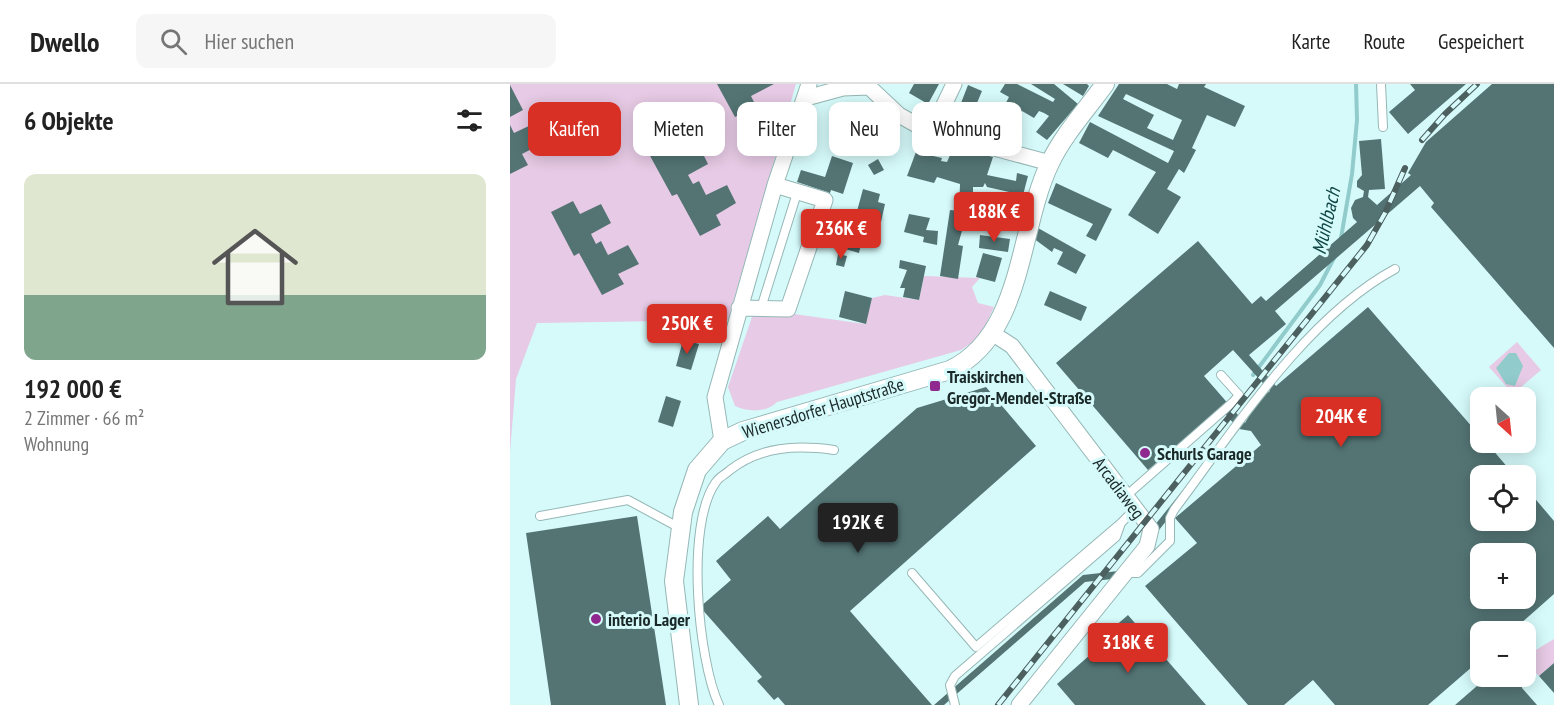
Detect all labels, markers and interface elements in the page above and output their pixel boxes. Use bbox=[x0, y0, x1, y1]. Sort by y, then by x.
search box bbox=[136, 14, 556, 68]
text: Dwello bbox=[30, 23, 100, 60]
icon: search bbox=[157, 25, 190, 58]
text: Hier suchen bbox=[205, 27, 294, 55]
text: Karte bbox=[1292, 28, 1330, 55]
text: Route bbox=[1363, 28, 1405, 55]
text: Gespeichert bbox=[1438, 28, 1524, 55]
chip: Kaufen bbox=[528, 102, 621, 156]
chip: Mieten bbox=[633, 102, 725, 156]
chip: Filter bbox=[737, 102, 817, 156]
chip: Neu bbox=[829, 102, 900, 156]
chip: Wohnung bbox=[912, 102, 1022, 156]
text: 6 Objekte bbox=[24, 104, 114, 137]
icon: filters bbox=[453, 104, 486, 137]
water label: Mühlbach bbox=[1306, 184, 1347, 257]
pin: 188K € bbox=[945, 192, 1043, 243]
text: 188K € bbox=[968, 198, 1020, 224]
pin: 236K € bbox=[792, 209, 890, 260]
icon: home bbox=[201, 213, 309, 321]
text: 236K € bbox=[815, 215, 867, 241]
pin: 250K € bbox=[638, 304, 736, 355]
text: 250K € bbox=[661, 310, 713, 336]
place label: Traiskirchen Gregor-Mendel-Straße bbox=[947, 365, 1092, 409]
text: 192 000 € bbox=[24, 372, 122, 405]
street label: Wienersdorfer Hauptstraße bbox=[739, 372, 907, 444]
marker: Traiskirchen Gregor-Mendel-Straße bbox=[928, 379, 942, 393]
north arrow bbox=[1470, 387, 1536, 453]
map controls bbox=[1470, 387, 1536, 687]
pin: 204K € bbox=[1292, 397, 1390, 448]
text: 204K € bbox=[1315, 403, 1367, 429]
text: 2 Zimmer · 66 m² bbox=[24, 405, 144, 431]
text: Wohnung bbox=[24, 431, 89, 457]
place label: Schurls Garage bbox=[1157, 442, 1252, 465]
marker: Schurls Garage bbox=[1138, 446, 1152, 460]
street label: Arcadiaweg bbox=[1088, 453, 1150, 523]
button: locate bbox=[1470, 465, 1536, 531]
pin: 192K € bbox=[809, 503, 907, 554]
text: 192K € bbox=[832, 509, 884, 535]
button: + bbox=[1470, 543, 1536, 609]
place label: interio Lager bbox=[608, 608, 691, 631]
marker: interio Lager bbox=[589, 612, 603, 626]
button: − bbox=[1470, 621, 1536, 687]
pin: 318K € bbox=[1079, 623, 1177, 674]
text: 318K € bbox=[1102, 629, 1154, 655]

